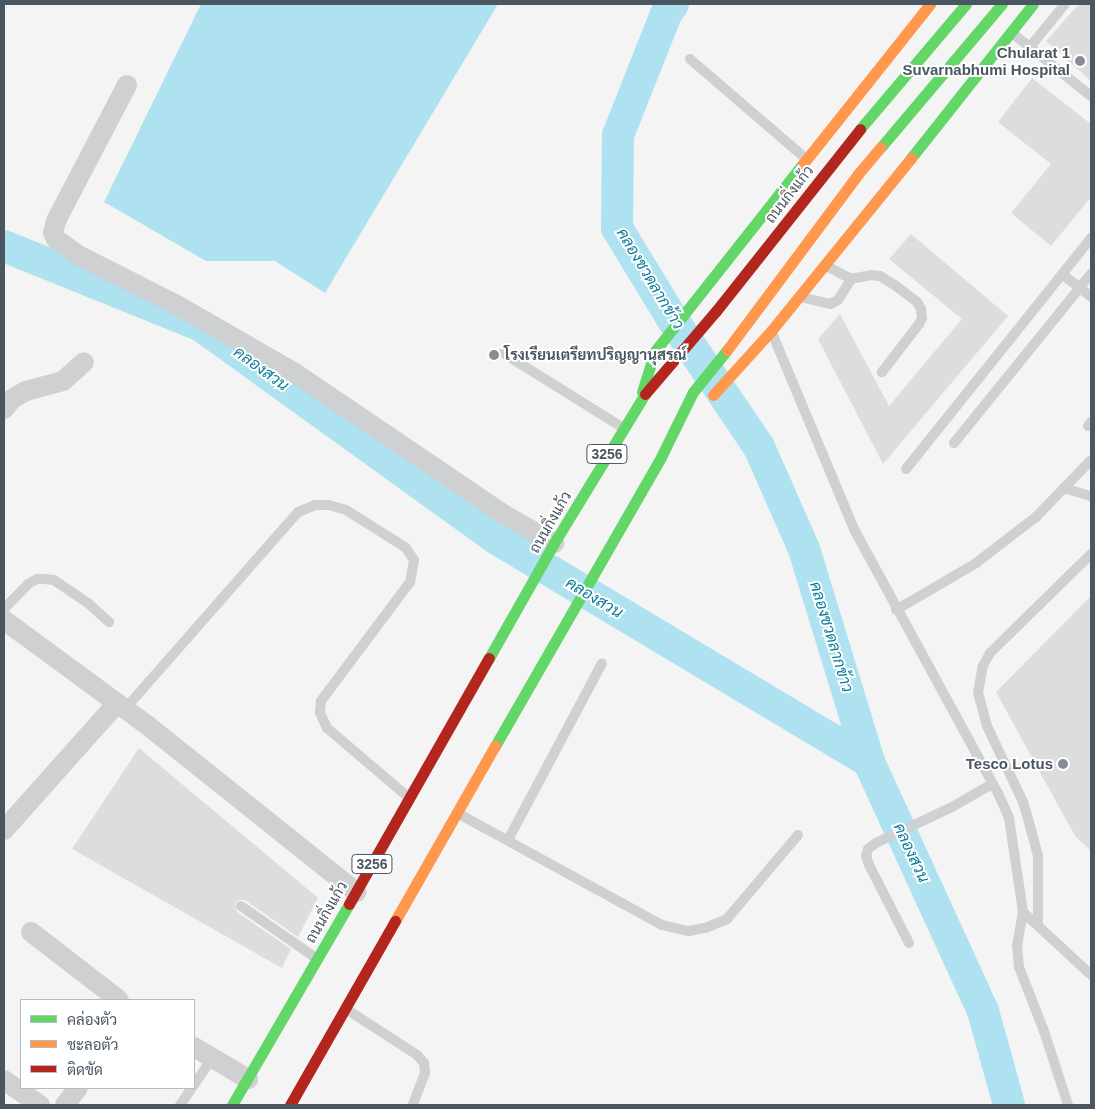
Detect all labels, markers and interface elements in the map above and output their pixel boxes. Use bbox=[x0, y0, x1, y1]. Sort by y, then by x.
place label: Chularat 1 Suvarnabhumi Hospital bbox=[902, 43, 1070, 78]
marker: Chularat 1 Suvarnabhumi Hospital bbox=[1074, 55, 1086, 67]
street label: ถนนกิ่งแก้ว bbox=[761, 162, 817, 226]
water label: คลองชวดลากข้าว bbox=[612, 225, 688, 333]
water label: คลองสวน bbox=[230, 343, 292, 395]
place label: โรงเรียนเตรียทปริญญานุสรณ์ bbox=[504, 346, 687, 364]
marker: โรงเรียนเตรียทปริญญานุสรณ์ bbox=[488, 349, 500, 361]
road number: 3256 bbox=[586, 442, 628, 466]
street label: ถนนกิ่งแก้ว bbox=[525, 488, 575, 556]
water label: คลองสวน bbox=[562, 573, 626, 623]
water label: คลองชวดลากข้าว bbox=[805, 579, 857, 695]
place label: Tesco Lotus bbox=[966, 755, 1053, 773]
marker: Tesco Lotus bbox=[1057, 758, 1069, 770]
water label: คลองสวน bbox=[889, 820, 933, 886]
road number: 3256 bbox=[351, 852, 393, 876]
street label: ถนนกิ่งแก้ว bbox=[301, 878, 351, 946]
legend bbox=[20, 999, 195, 1089]
text: คล่องตัว bbox=[67, 1011, 117, 1028]
text: ชะลอตัว bbox=[67, 1036, 118, 1053]
text: ติดขัด bbox=[67, 1061, 103, 1078]

